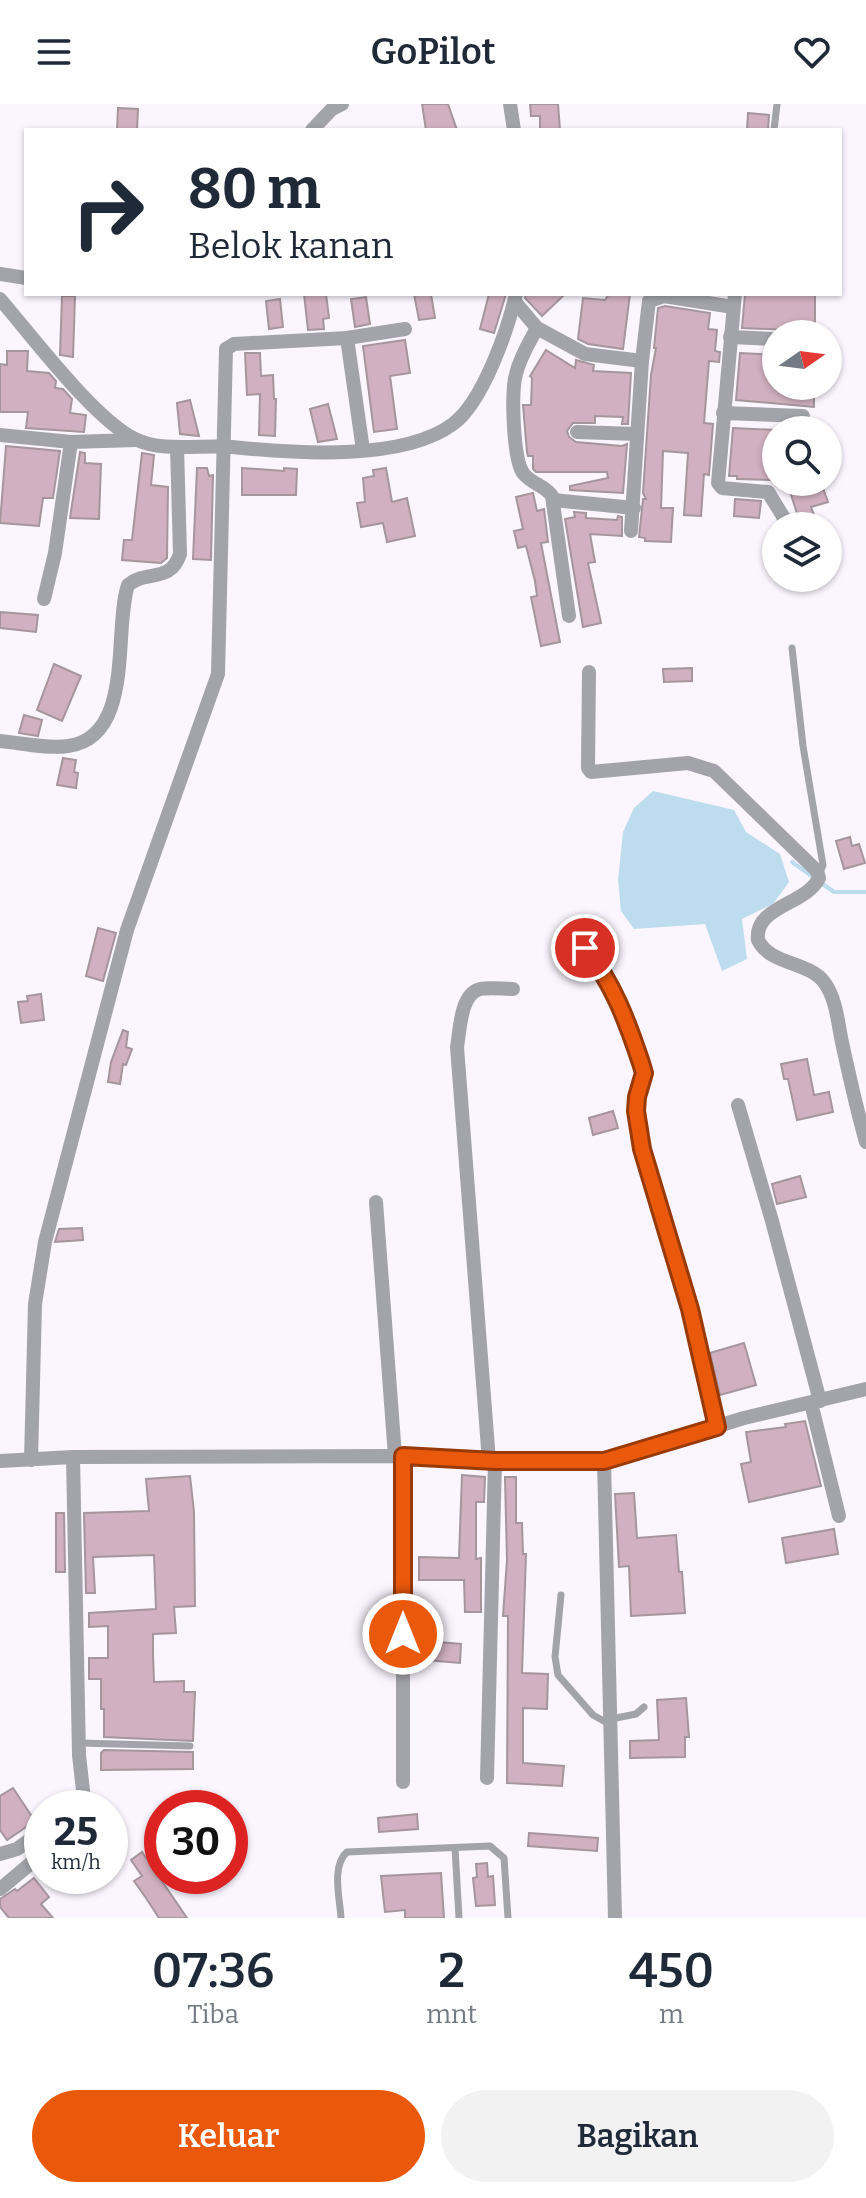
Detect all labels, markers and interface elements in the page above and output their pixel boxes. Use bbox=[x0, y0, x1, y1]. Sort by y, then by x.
icon: menu bbox=[32, 30, 76, 74]
text: GoPilot bbox=[370, 30, 496, 74]
icon: heart bbox=[790, 30, 834, 74]
text: 80 m bbox=[188, 156, 321, 223]
icon: right bbox=[56, 160, 160, 264]
text: Belok kanan bbox=[188, 224, 394, 268]
north arrow bbox=[762, 320, 842, 400]
map controls bbox=[762, 320, 842, 592]
button: search bbox=[762, 416, 842, 496]
button: layers bbox=[762, 512, 842, 592]
pin bbox=[551, 914, 619, 982]
icon: arrive bbox=[563, 926, 607, 970]
position arrow bbox=[361, 1592, 445, 1676]
speed limit sign: 30 bbox=[144, 1790, 248, 1894]
text: 25 bbox=[54, 1808, 98, 1856]
text: km/h bbox=[51, 1850, 101, 1874]
text: 07:36 bbox=[152, 1942, 274, 2000]
text: 2 bbox=[438, 1942, 465, 2000]
text: 450 bbox=[629, 1942, 714, 2000]
text: Tiba bbox=[187, 1999, 239, 2030]
text: mnt bbox=[426, 1999, 477, 2030]
text: m bbox=[659, 1999, 684, 2030]
button: Keluar bbox=[32, 2090, 425, 2182]
button: Bagikan bbox=[441, 2090, 834, 2182]

